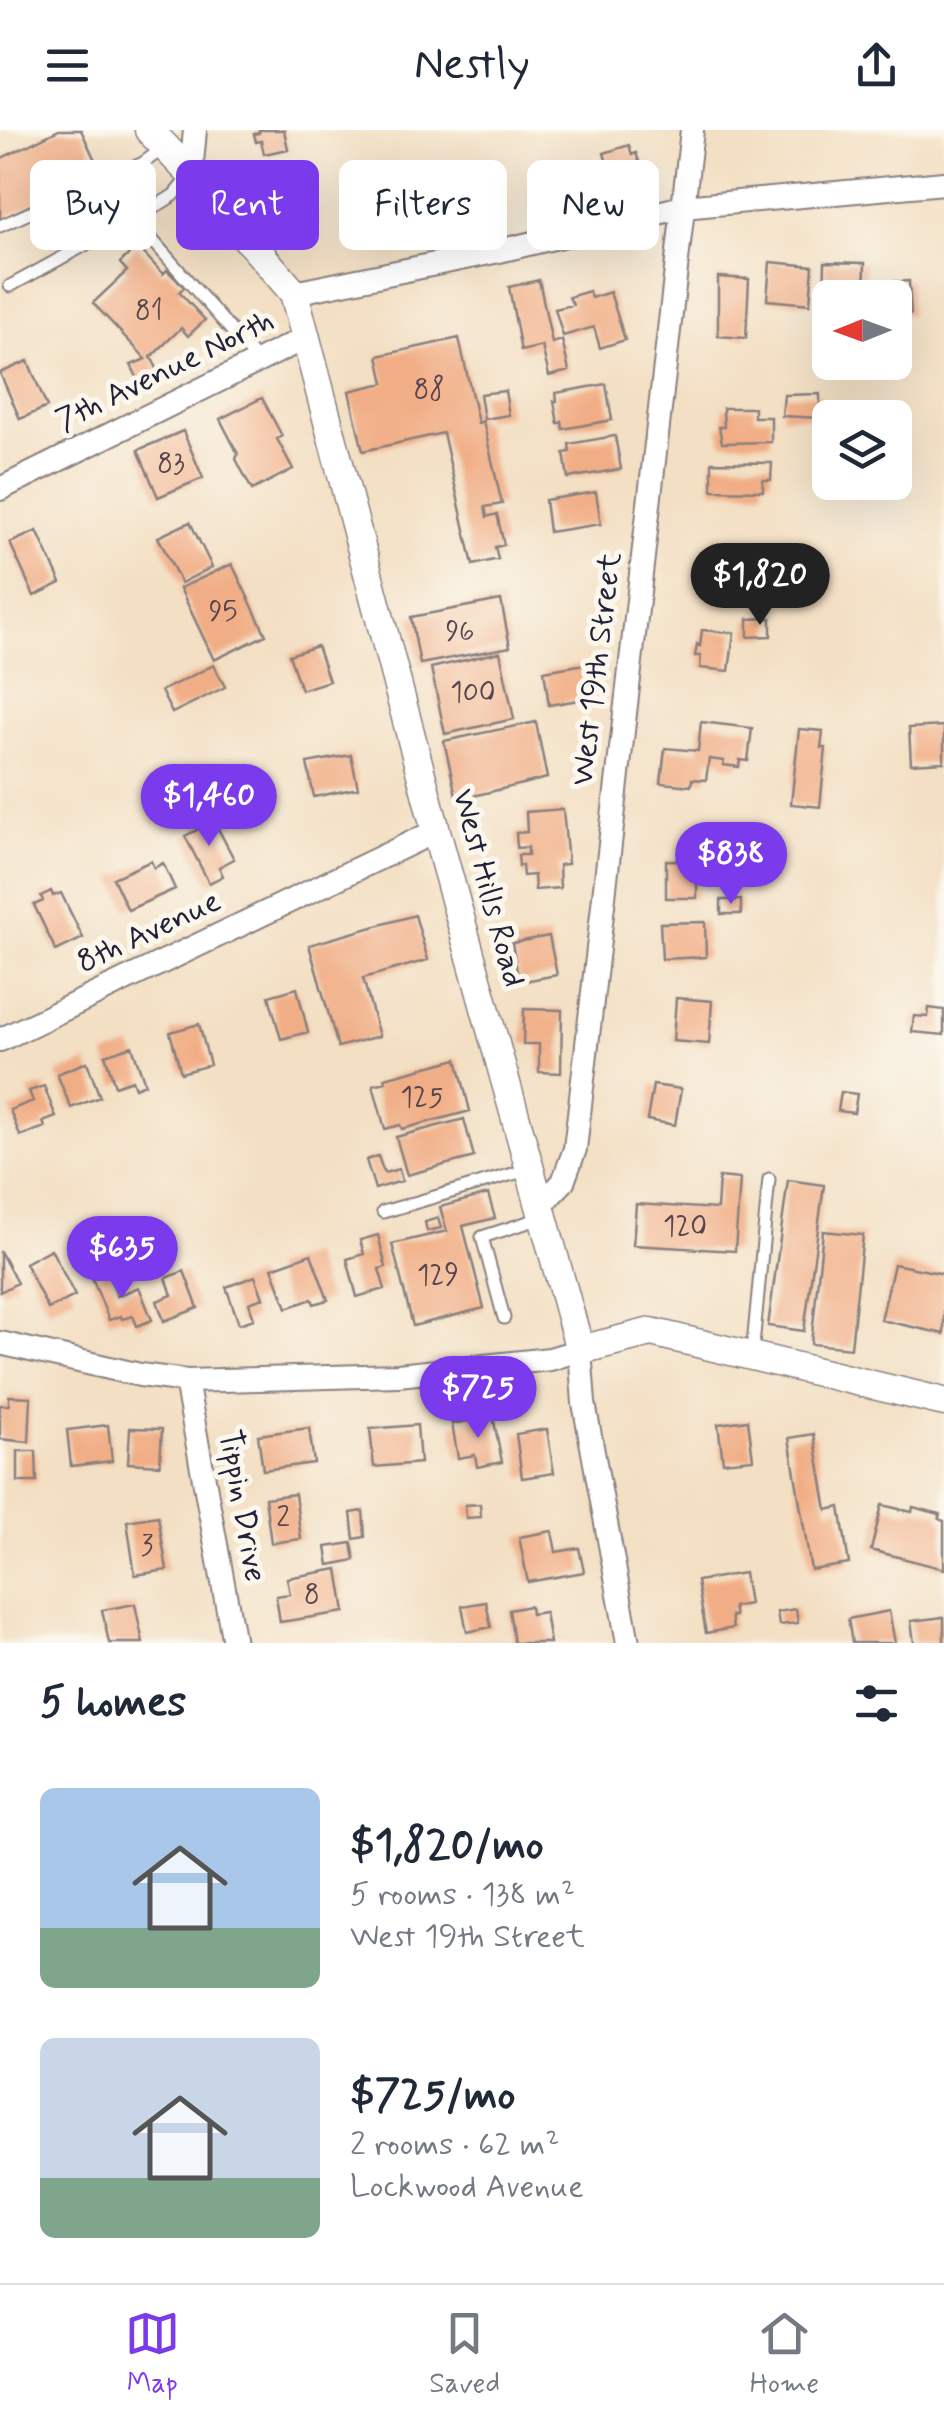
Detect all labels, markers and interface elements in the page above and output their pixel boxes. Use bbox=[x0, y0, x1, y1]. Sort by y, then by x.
text: Nestly bbox=[414, 36, 530, 95]
icon: menu bbox=[40, 38, 95, 93]
icon: share bbox=[849, 38, 904, 93]
chip: Buy bbox=[30, 160, 156, 250]
chip: Rent bbox=[176, 160, 319, 250]
chip: Filters bbox=[339, 160, 507, 250]
chip: New bbox=[527, 160, 659, 250]
north arrow bbox=[812, 280, 912, 380]
map controls bbox=[812, 280, 912, 500]
house number: 81 bbox=[135, 293, 163, 330]
street label: 7th Avenue North bbox=[49, 300, 281, 442]
house number: 88 bbox=[413, 372, 445, 409]
button: layers bbox=[812, 400, 912, 500]
house number: 83 bbox=[157, 446, 185, 483]
pin: $1,820 bbox=[679, 543, 841, 628]
street label: West 19th Street bbox=[562, 550, 632, 788]
text: $1,820 bbox=[713, 554, 807, 596]
house number: 95 bbox=[209, 594, 237, 631]
house number: 96 bbox=[445, 614, 475, 651]
house number: 100 bbox=[450, 675, 496, 712]
pin: $1,460 bbox=[128, 764, 290, 849]
text: $1,460 bbox=[163, 775, 255, 817]
street label: West Hills Road bbox=[441, 784, 535, 992]
pin: $838 bbox=[672, 822, 790, 907]
text: $838 bbox=[697, 833, 765, 875]
street label: 8th Avenue bbox=[70, 880, 228, 984]
house number: 125 bbox=[401, 1080, 443, 1117]
house number: 120 bbox=[663, 1209, 707, 1246]
pin: $635 bbox=[63, 1216, 181, 1301]
text: $635 bbox=[89, 1227, 155, 1269]
house number: 129 bbox=[417, 1258, 459, 1295]
pin: $725 bbox=[419, 1356, 537, 1441]
text: $725 bbox=[442, 1367, 514, 1409]
street label: Tippin Drive bbox=[208, 1427, 276, 1585]
house number: 2 bbox=[276, 1500, 290, 1537]
house number: 3 bbox=[141, 1528, 154, 1565]
house number: 8 bbox=[304, 1577, 320, 1614]
text: 5 homes bbox=[40, 1676, 186, 1731]
icon: filters bbox=[849, 1676, 904, 1731]
text: $1,820/mo bbox=[350, 1819, 544, 1874]
icon: home bbox=[120, 1828, 240, 1948]
text: 5 rooms · 138 m² bbox=[350, 1874, 575, 1916]
text: West 19th Street bbox=[350, 1916, 585, 1958]
text: $725/mo bbox=[350, 2069, 515, 2124]
icon: home bbox=[120, 2078, 240, 2198]
text: 2 rooms · 62 m² bbox=[350, 2124, 559, 2166]
text: Lockwood Avenue bbox=[350, 2166, 584, 2208]
tab: Map bbox=[125, 2306, 180, 2403]
tab: Saved bbox=[429, 2306, 500, 2403]
tab: Home bbox=[750, 2306, 819, 2403]

